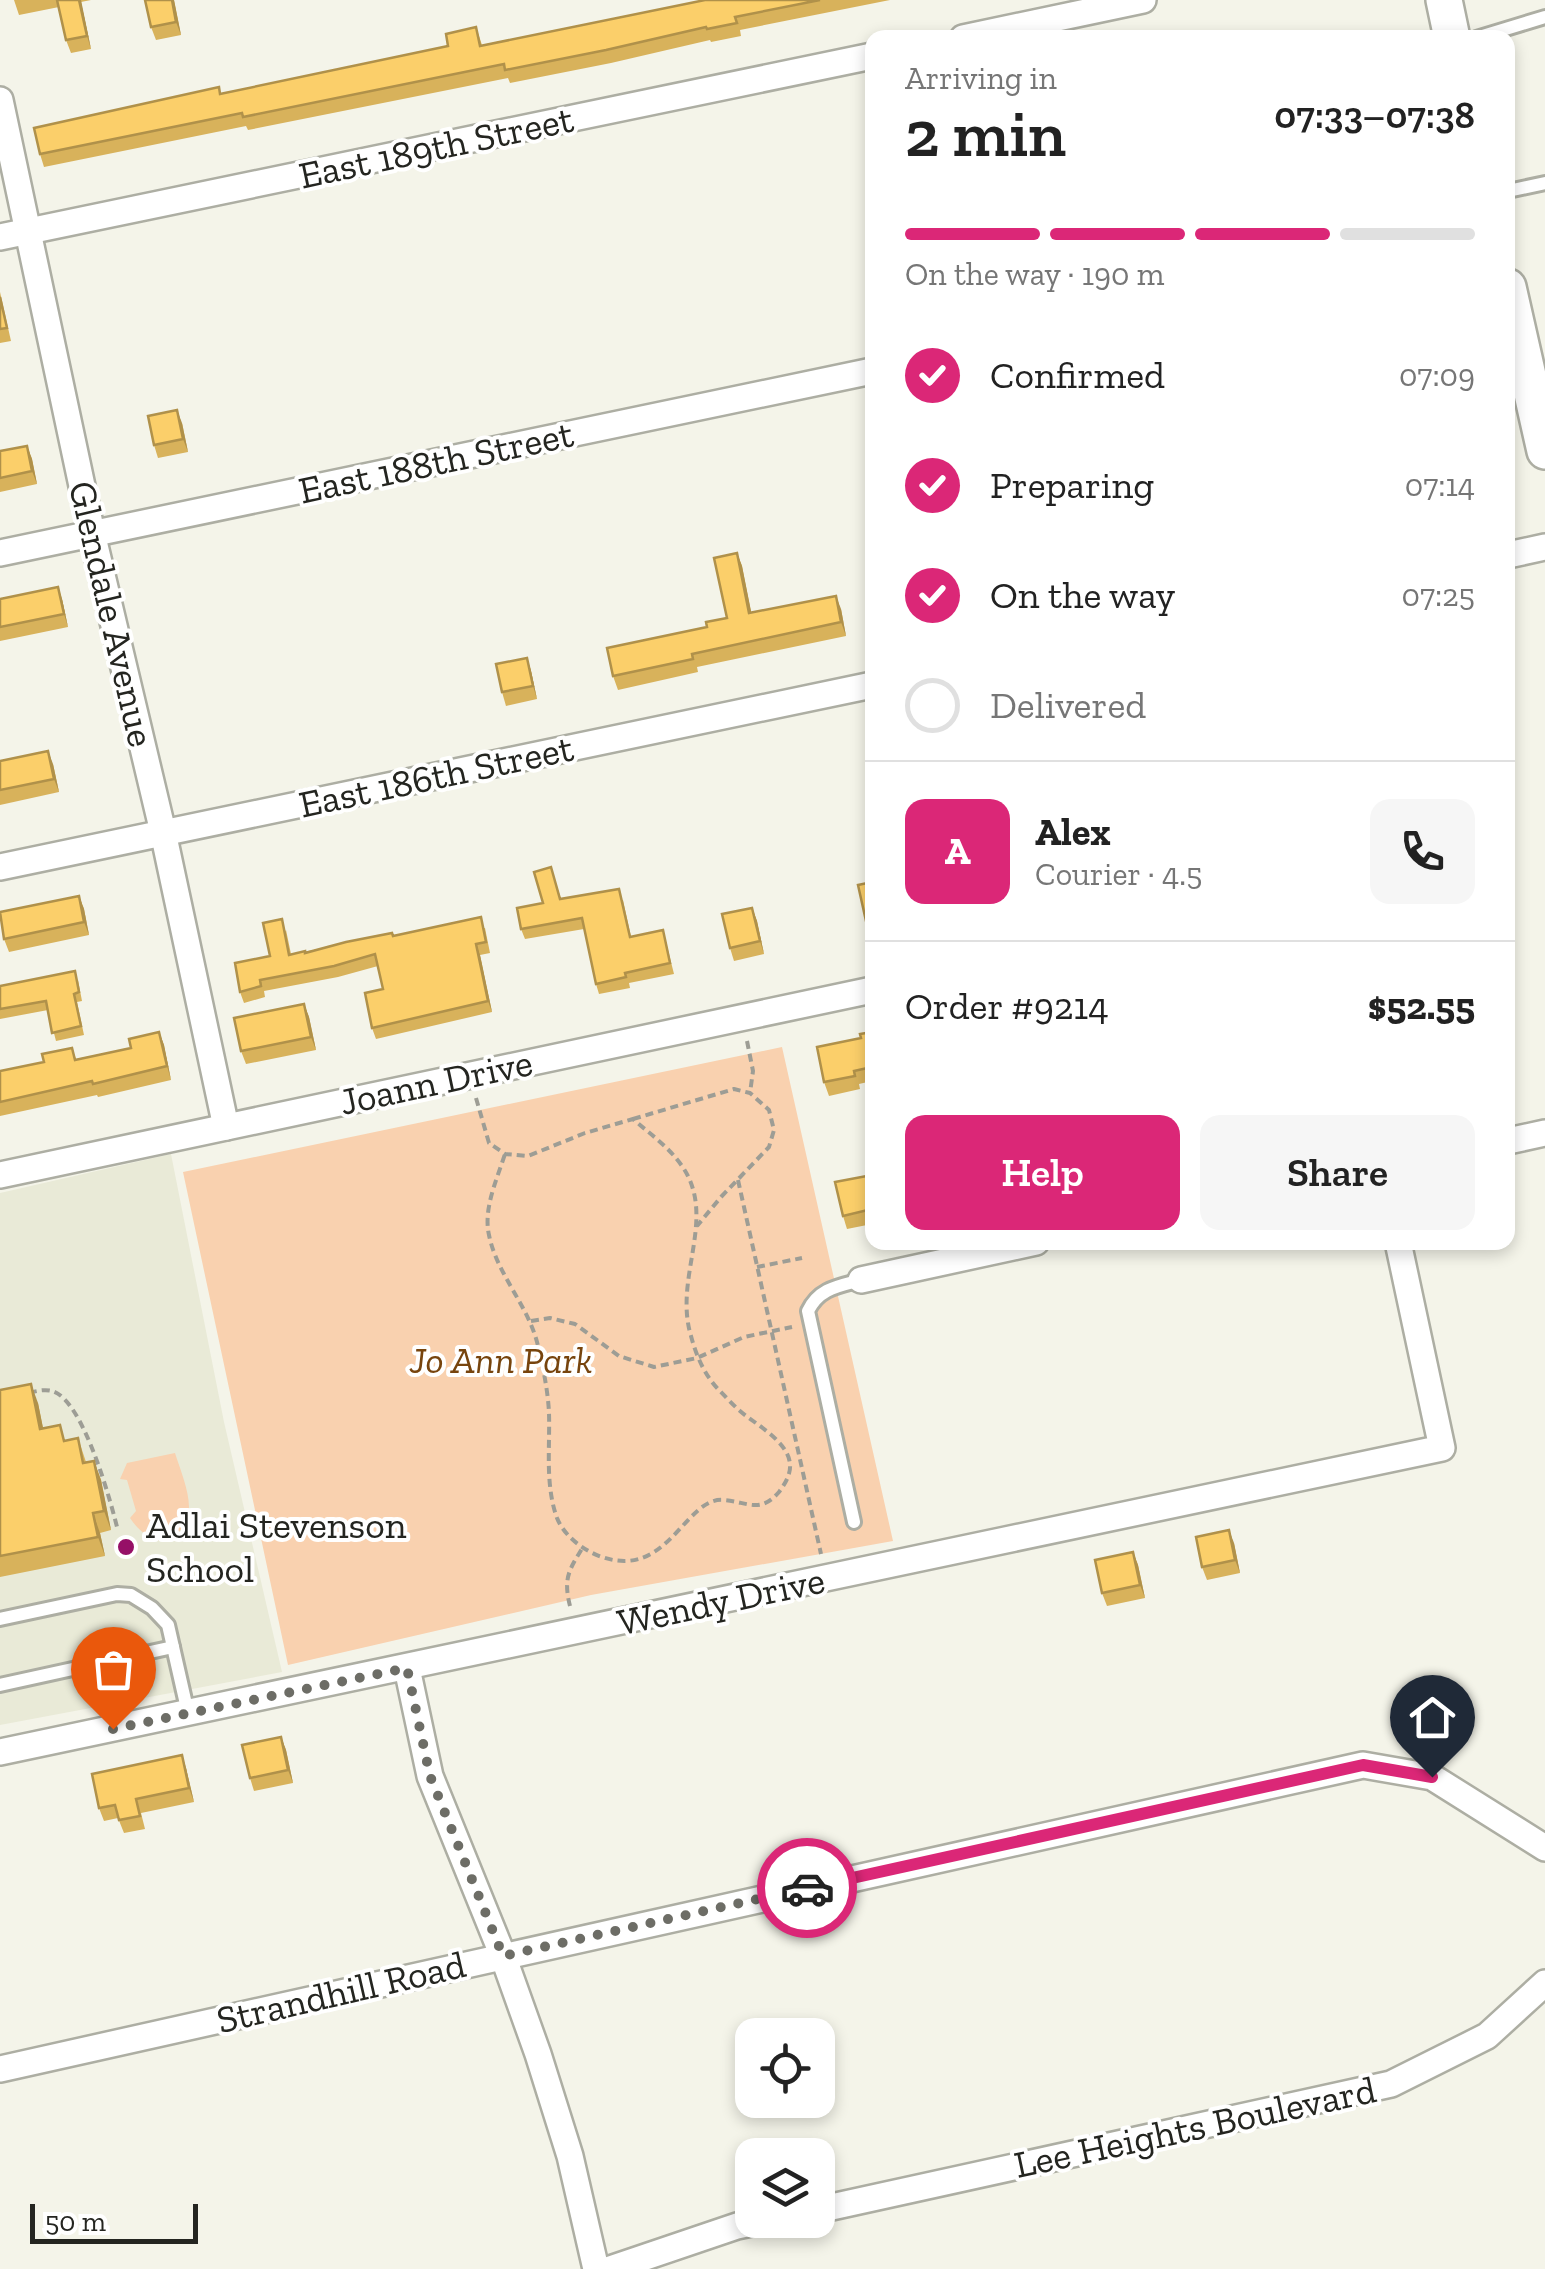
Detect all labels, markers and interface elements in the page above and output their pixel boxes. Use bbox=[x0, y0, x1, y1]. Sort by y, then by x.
text: Arriving in bbox=[905, 59, 1057, 97]
text: 07:33–07:38 bbox=[1274, 92, 1475, 138]
street label: East 189th Street bbox=[295, 95, 577, 199]
text: 2 min bbox=[905, 95, 1066, 173]
text: On the way · 190 m bbox=[905, 255, 1164, 293]
icon: check bbox=[905, 348, 960, 403]
text: Confirmed bbox=[990, 352, 1165, 398]
text: 07:09 bbox=[1399, 356, 1475, 394]
street label: East 188th Street bbox=[295, 410, 577, 514]
icon: check bbox=[905, 458, 960, 513]
text: Preparing bbox=[990, 462, 1154, 508]
text: 07:14 bbox=[1405, 466, 1475, 504]
street label: Glendale Avenue bbox=[59, 477, 165, 751]
icon: check bbox=[905, 568, 960, 623]
text: On the way bbox=[990, 572, 1175, 618]
text: 07:25 bbox=[1401, 576, 1475, 614]
text: Delivered bbox=[990, 682, 1146, 728]
street label: East 186th Street bbox=[295, 724, 577, 828]
button: phone bbox=[1370, 799, 1475, 904]
text: Alex bbox=[1035, 809, 1111, 855]
text: A bbox=[944, 828, 971, 874]
text: Courier · 4.5 bbox=[1035, 855, 1202, 893]
text: Order #9214 bbox=[905, 983, 1109, 1029]
text: $52.55 bbox=[1368, 983, 1475, 1029]
street label: Joann Drive bbox=[335, 1039, 537, 1125]
button: Help bbox=[905, 1115, 1180, 1230]
button: Share bbox=[1200, 1115, 1475, 1230]
park label: Jo Ann Park bbox=[409, 1337, 592, 1383]
place label: Adlai Stevenson School bbox=[146, 1502, 407, 1592]
marker: Adlai Stevenson School bbox=[115, 1536, 137, 1558]
street label: Wendy Drive bbox=[613, 1557, 829, 1645]
pin bbox=[71, 1627, 156, 1730]
icon: bag bbox=[86, 1642, 141, 1697]
pin bbox=[1390, 1675, 1475, 1778]
icon: home bbox=[1405, 1690, 1460, 1745]
courier bbox=[757, 1838, 857, 1938]
icon: car bbox=[780, 1861, 835, 1916]
street label: Strandhill Road bbox=[212, 1941, 470, 2043]
map controls bbox=[735, 2018, 835, 2238]
button: locate bbox=[735, 2018, 835, 2118]
street label: Lee Heights Boulevard bbox=[1010, 2066, 1380, 2188]
button: layers bbox=[735, 2138, 835, 2238]
scale bar bbox=[30, 2199, 198, 2244]
text: 50 m bbox=[45, 2205, 106, 2238]

